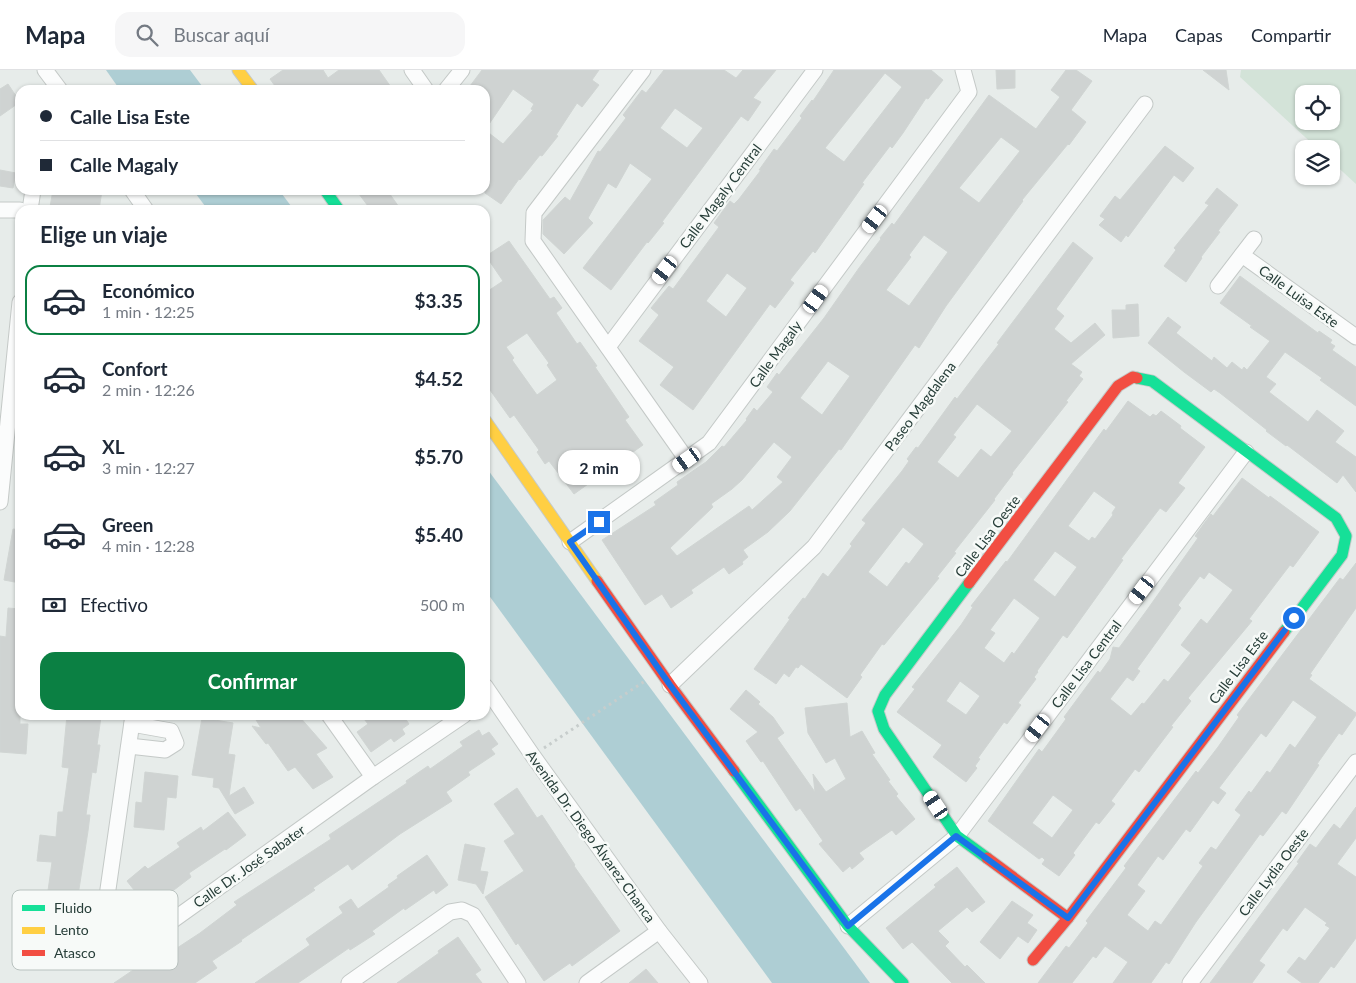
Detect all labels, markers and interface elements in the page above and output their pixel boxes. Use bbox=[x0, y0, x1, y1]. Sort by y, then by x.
search box bbox=[115, 12, 465, 57]
text: Mapa bbox=[25, 20, 85, 49]
icon: search bbox=[133, 21, 161, 49]
text: Buscar aquí bbox=[173, 23, 269, 46]
text: Mapa bbox=[1103, 24, 1147, 46]
text: Capas bbox=[1175, 24, 1223, 46]
text: Compartir bbox=[1251, 24, 1331, 46]
map controls bbox=[1295, 85, 1340, 185]
button: locate bbox=[1295, 85, 1340, 130]
text: Calle Lisa Este bbox=[70, 105, 190, 128]
street label: Calle Magaly Central bbox=[675, 140, 765, 252]
button: layers bbox=[1295, 140, 1340, 185]
text: Calle Magaly bbox=[70, 153, 178, 176]
car bbox=[859, 203, 890, 235]
text: Elige un viaje bbox=[40, 221, 168, 248]
car bbox=[649, 254, 680, 286]
street label: Calle Luisa Este bbox=[1256, 261, 1342, 331]
icon: car bbox=[42, 278, 87, 323]
text: Económico bbox=[102, 279, 195, 302]
car bbox=[801, 282, 830, 316]
text: $3.35 bbox=[414, 289, 463, 312]
text: 1 min · 12:25 bbox=[102, 302, 195, 321]
street label: Calle Magaly bbox=[745, 317, 805, 391]
icon: car bbox=[42, 356, 87, 401]
text: Confort bbox=[102, 357, 167, 380]
street label: Paseo Magdalena bbox=[881, 358, 959, 454]
text: $4.52 bbox=[414, 367, 463, 390]
text: 2 min · 12:26 bbox=[102, 380, 195, 399]
icon: car bbox=[42, 434, 87, 479]
text: XL bbox=[102, 435, 125, 458]
text: $5.70 bbox=[414, 445, 463, 468]
car bbox=[670, 445, 703, 475]
callout: 2 min bbox=[558, 450, 640, 484]
text: 3 min · 12:27 bbox=[102, 458, 195, 477]
text: 2 min bbox=[579, 458, 619, 477]
street label: Calle Lisa Oeste bbox=[951, 492, 1023, 580]
route end bbox=[588, 511, 610, 533]
icon: car bbox=[42, 512, 87, 557]
text: Green bbox=[102, 513, 153, 536]
text: $5.40 bbox=[414, 523, 463, 546]
text: 4 min · 12:28 bbox=[102, 536, 195, 555]
car bbox=[1126, 574, 1157, 606]
icon: cash bbox=[40, 591, 68, 619]
text: Efectivo bbox=[80, 593, 148, 616]
text: 500 m bbox=[420, 595, 465, 614]
route start bbox=[1283, 607, 1305, 629]
street label: Calle Lisa Central bbox=[1047, 617, 1125, 711]
street label: Calle Lisa Este bbox=[1205, 627, 1271, 707]
button: Confirmar bbox=[40, 652, 465, 710]
car bbox=[1022, 712, 1053, 744]
street label: Avenida Dr. Diego Álvarez Chanca bbox=[523, 747, 659, 925]
car bbox=[921, 788, 950, 822]
street label: Calle Dr. José Sabater bbox=[190, 821, 308, 911]
street label: Calle Lydia Oeste bbox=[1234, 825, 1312, 919]
legend bbox=[12, 890, 178, 970]
text: Fluido bbox=[54, 899, 92, 916]
text: Lento bbox=[54, 921, 89, 938]
text: Atasco bbox=[54, 944, 96, 961]

